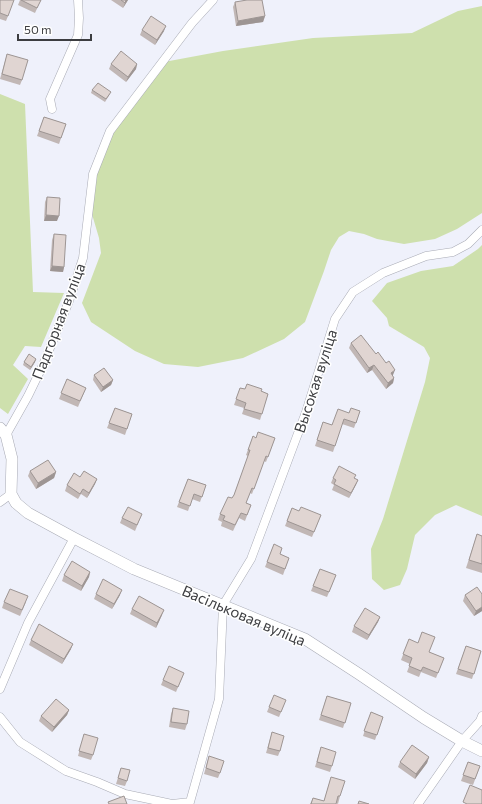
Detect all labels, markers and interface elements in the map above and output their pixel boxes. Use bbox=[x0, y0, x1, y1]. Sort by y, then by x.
scale bar bbox=[18, 16, 91, 42]
text: 50 m bbox=[24, 22, 52, 36]
street label: Падгорная вуліца bbox=[28, 260, 88, 382]
street label: Высокая вуліца bbox=[290, 327, 340, 435]
street label: Васільковая вуліца bbox=[180, 581, 308, 649]

